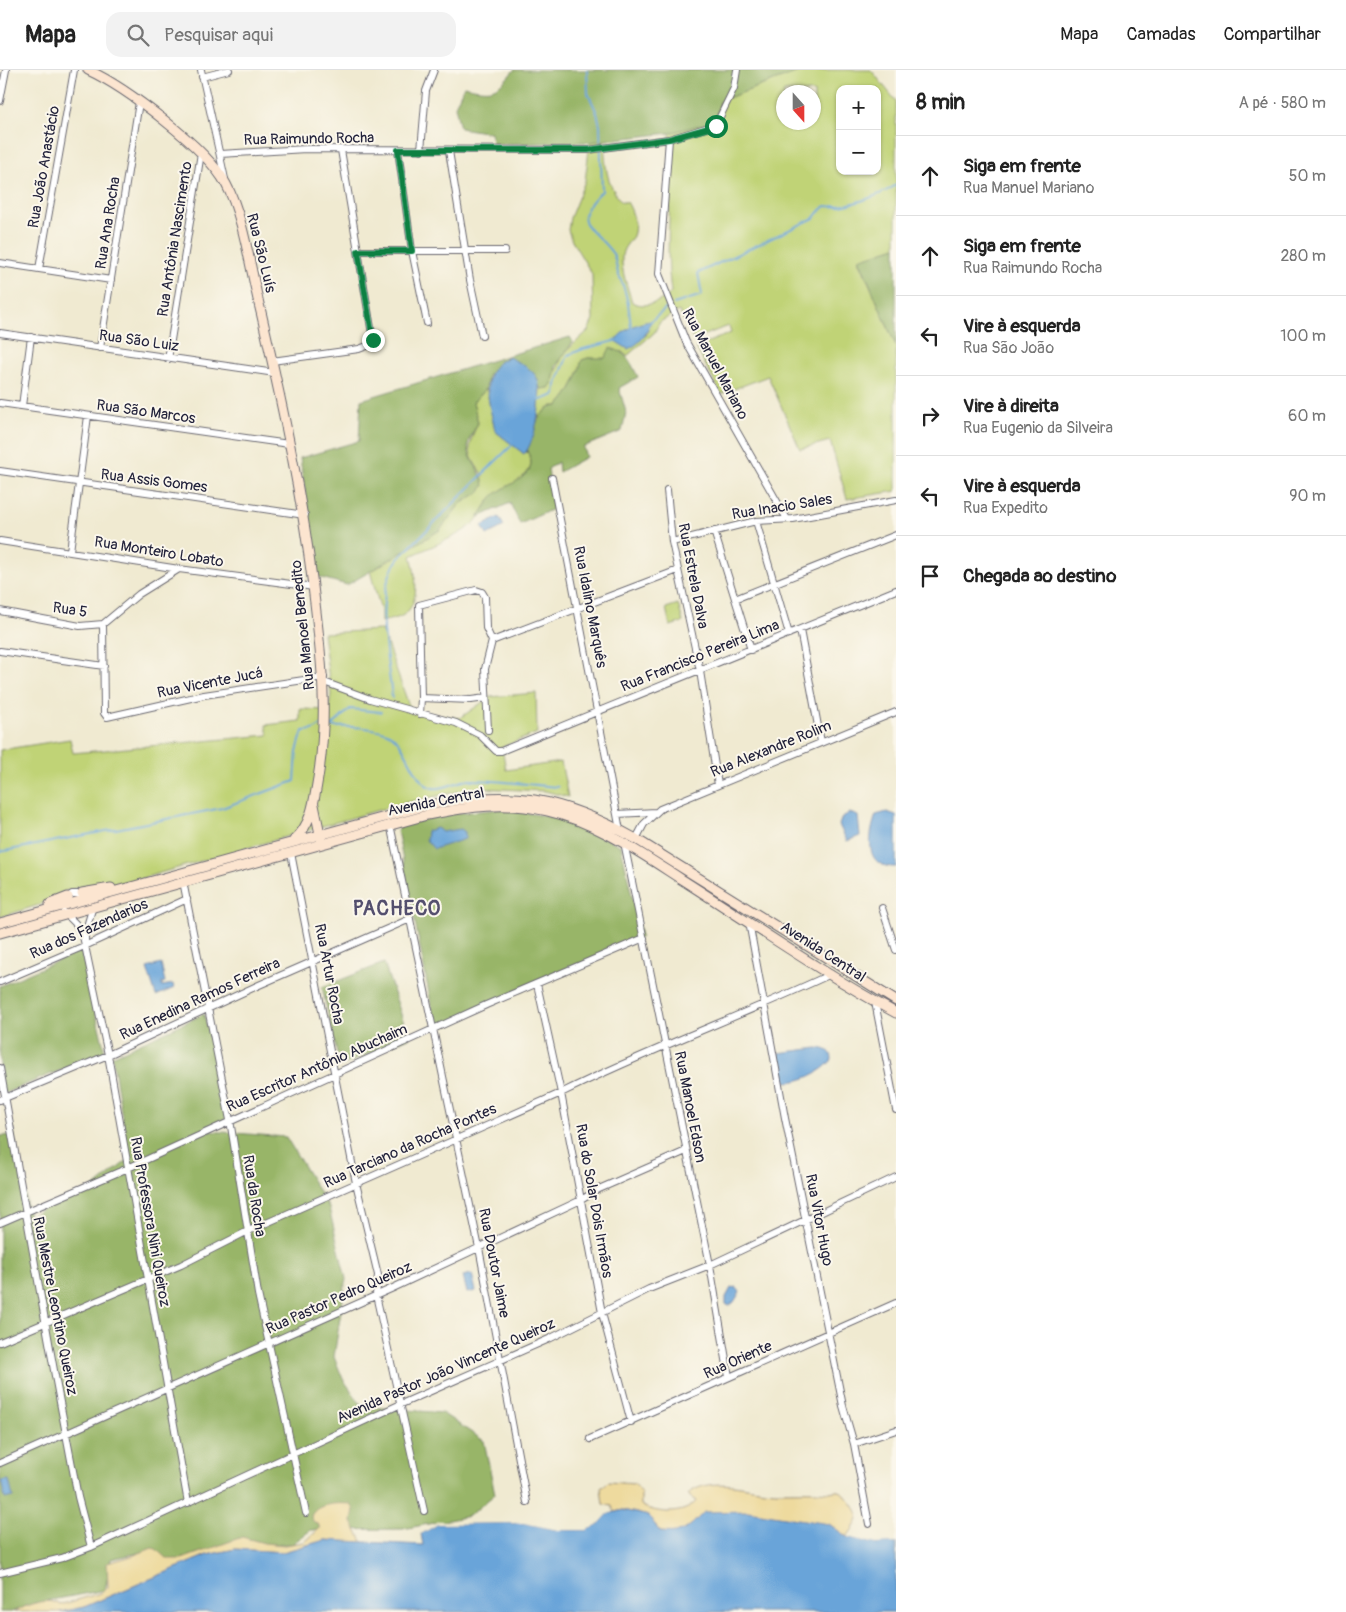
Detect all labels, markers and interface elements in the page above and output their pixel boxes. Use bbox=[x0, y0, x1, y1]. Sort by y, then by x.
search box bbox=[106, 12, 456, 57]
text: Mapa bbox=[25, 20, 76, 49]
icon: search bbox=[124, 21, 152, 49]
text: Pesquisar aqui bbox=[164, 23, 273, 47]
text: Mapa bbox=[1060, 23, 1098, 46]
text: Camadas bbox=[1126, 23, 1196, 46]
text: Compartilhar bbox=[1224, 23, 1321, 46]
north arrow bbox=[776, 85, 821, 130]
map controls bbox=[836, 85, 881, 175]
button: + bbox=[836, 85, 881, 130]
text: 8 min bbox=[916, 89, 965, 116]
text: A pé · 580 m bbox=[1239, 93, 1326, 113]
street label: Rua João Anastácio bbox=[24, 104, 64, 230]
route start bbox=[705, 115, 728, 138]
street label: Rua Raimundo Rocha bbox=[244, 128, 374, 150]
button: − bbox=[836, 130, 881, 175]
text: Siga em frente bbox=[963, 154, 1081, 178]
street label: Rua Antônia Nascimento bbox=[153, 160, 197, 318]
icon: ahead bbox=[916, 162, 944, 190]
text: 50 m bbox=[1289, 166, 1326, 186]
street label: Rua Ana Rocha bbox=[91, 175, 125, 271]
text: Rua Manuel Mariano bbox=[963, 178, 1094, 198]
street label: Rua São Luís bbox=[242, 211, 280, 295]
text: Siga em frente bbox=[963, 234, 1081, 258]
icon: ahead bbox=[916, 242, 944, 270]
text: 280 m bbox=[1280, 246, 1326, 266]
text: Rua Raimundo Rocha bbox=[963, 258, 1102, 278]
street label: Rua Manuel Mariano bbox=[678, 305, 752, 423]
text: Vire à esquerda bbox=[963, 314, 1081, 338]
icon: left bbox=[916, 322, 944, 350]
street label: Rua São Luiz bbox=[98, 326, 180, 356]
text: 100 m bbox=[1280, 326, 1326, 346]
route end bbox=[362, 329, 385, 352]
text: Rua São João bbox=[963, 338, 1054, 358]
text: Vire à direita bbox=[963, 394, 1059, 418]
street label: Rua São Marcos bbox=[95, 396, 197, 428]
icon: right bbox=[916, 402, 944, 430]
text: 60 m bbox=[1288, 406, 1326, 426]
text: Rua Eugenio da Silveira bbox=[963, 418, 1113, 438]
street label: Rua Assis Gomes bbox=[100, 465, 209, 497]
text: Vire à esquerda bbox=[963, 474, 1081, 498]
icon: left bbox=[916, 482, 944, 510]
text: 90 m bbox=[1289, 486, 1326, 506]
street label: Rua Inacio Sales bbox=[731, 490, 834, 524]
text: Rua Expedito bbox=[963, 498, 1048, 518]
street label: Rua Estrela Dalva bbox=[673, 522, 713, 630]
street label: Rua Monteiro Lobato bbox=[93, 532, 225, 572]
street label: Rua Idalino Marquês bbox=[569, 545, 611, 670]
street label: Rua Manoel Benedito bbox=[287, 559, 319, 691]
icon: arrive bbox=[916, 562, 944, 590]
text: Chegada ao destino bbox=[963, 564, 1116, 588]
street label: Rua 5 bbox=[52, 598, 88, 622]
street label: Rua Francisco Pereira Lima bbox=[618, 615, 782, 697]
street label: Rua Vicente Jucá bbox=[156, 663, 264, 703]
street label: Rua Alexandre Rolim bbox=[708, 716, 834, 782]
street label: Avenida Central bbox=[386, 783, 486, 821]
street label: Rua dos Fazendarios bbox=[27, 894, 151, 964]
district label: PACHECO bbox=[353, 896, 441, 921]
street label: Avenida Central bbox=[777, 917, 869, 987]
street label: Rua Artur Rocha bbox=[310, 922, 348, 1026]
street label: Rua Enedina Ramos Ferreira bbox=[117, 954, 283, 1044]
street label: Rua Escritor Antônio Abuchaim bbox=[224, 1019, 410, 1117]
street label: Rua Manoel Edson bbox=[670, 1050, 710, 1164]
street label: Rua Tarciano da Rocha Pontes bbox=[321, 1099, 500, 1193]
street label: Rua do Solar Dois Irmãos bbox=[571, 1122, 617, 1280]
street label: Rua Professora Nini Queiroz bbox=[126, 1136, 174, 1309]
street label: Rua da Rocha bbox=[238, 1154, 270, 1238]
street label: Rua Vitor Hugo bbox=[801, 1172, 837, 1268]
street label: Rua Doutor Jaime bbox=[474, 1207, 514, 1320]
street label: Rua Mestre Leontino Queiroz bbox=[28, 1215, 82, 1397]
street label: Rua Pastor Pedro Queiroz bbox=[263, 1257, 415, 1339]
street label: Avenida Pastor João Vincente Queiroz bbox=[334, 1314, 558, 1428]
street label: Rua Oriente bbox=[701, 1336, 776, 1384]

